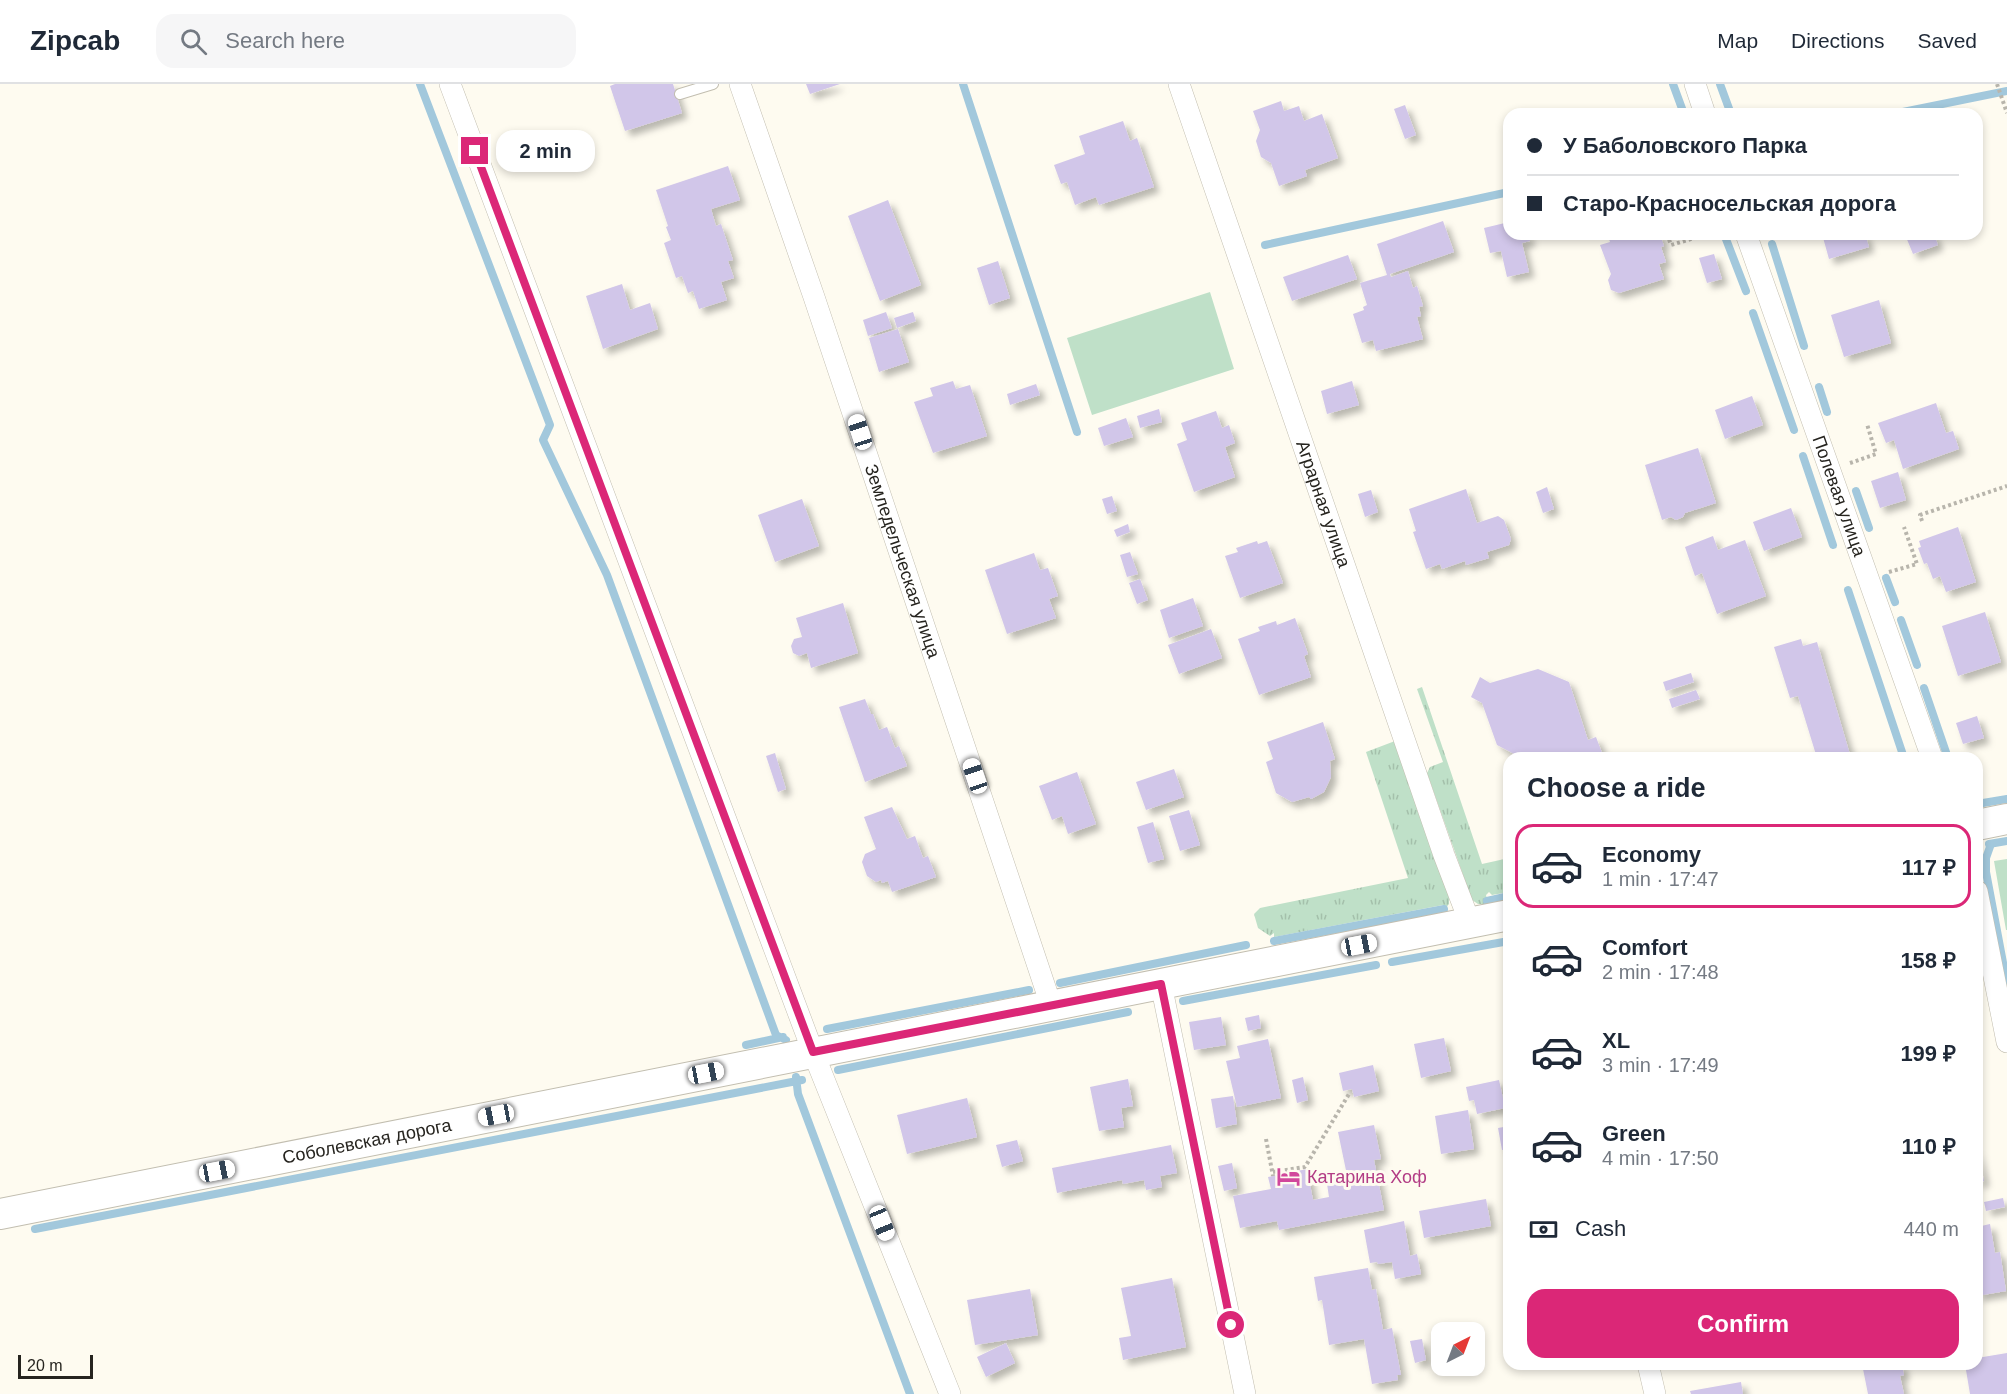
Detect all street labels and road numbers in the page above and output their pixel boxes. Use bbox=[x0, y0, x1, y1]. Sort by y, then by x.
street label: Полевая улица bbox=[1808, 433, 1870, 560]
street label: Аграрная улица bbox=[1292, 438, 1355, 571]
street label: Земледельческая улица bbox=[861, 462, 944, 661]
street label: Соболевская дорога bbox=[281, 1115, 454, 1168]

